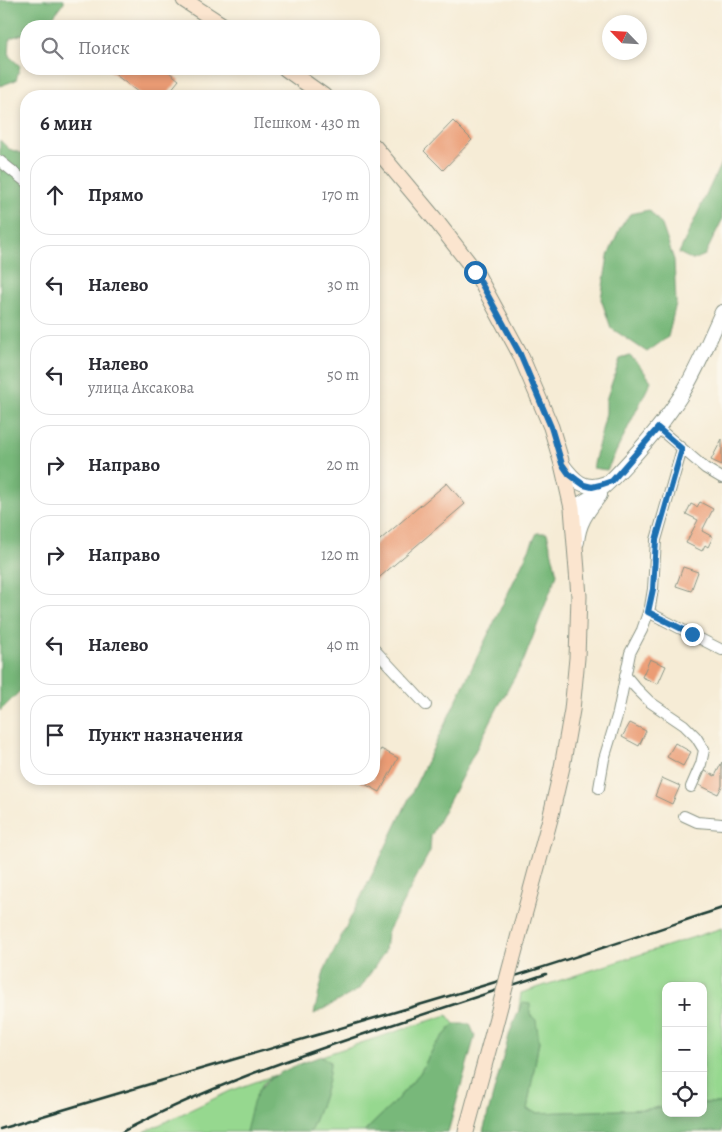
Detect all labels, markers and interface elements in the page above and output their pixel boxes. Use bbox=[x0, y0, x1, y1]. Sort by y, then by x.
north arrow bbox=[602, 15, 647, 60]
search box bbox=[20, 20, 380, 75]
icon: search bbox=[38, 34, 66, 62]
text: Поиск bbox=[78, 35, 130, 61]
text: 6 мин bbox=[40, 109, 92, 137]
text: Пешком · 430 m bbox=[253, 112, 360, 134]
icon: ahead bbox=[41, 181, 69, 209]
text: Прямо bbox=[88, 182, 143, 208]
text: 170 m bbox=[322, 184, 359, 206]
route start bbox=[464, 261, 487, 284]
icon: left bbox=[41, 271, 69, 299]
text: Налево bbox=[88, 272, 148, 298]
text: 30 m bbox=[327, 274, 359, 296]
text: Налево bbox=[88, 351, 148, 377]
icon: left bbox=[41, 361, 69, 389]
text: 50 m bbox=[327, 364, 359, 386]
text: улица Аксакова bbox=[88, 377, 194, 399]
icon: right bbox=[41, 451, 69, 479]
text: Направо bbox=[88, 452, 160, 478]
text: 20 m bbox=[326, 454, 359, 476]
icon: right bbox=[41, 541, 69, 569]
text: Направо bbox=[88, 542, 160, 568]
text: 120 m bbox=[321, 544, 359, 566]
route end bbox=[681, 623, 704, 646]
icon: left bbox=[41, 631, 69, 659]
text: Налево bbox=[88, 632, 148, 658]
text: 40 m bbox=[327, 634, 359, 656]
icon: arrive bbox=[41, 721, 69, 749]
text: Пункт назначения bbox=[88, 722, 243, 748]
map controls bbox=[662, 982, 707, 1117]
button: + bbox=[662, 982, 707, 1027]
button: − bbox=[662, 1027, 707, 1072]
button: locate bbox=[662, 1072, 707, 1117]

